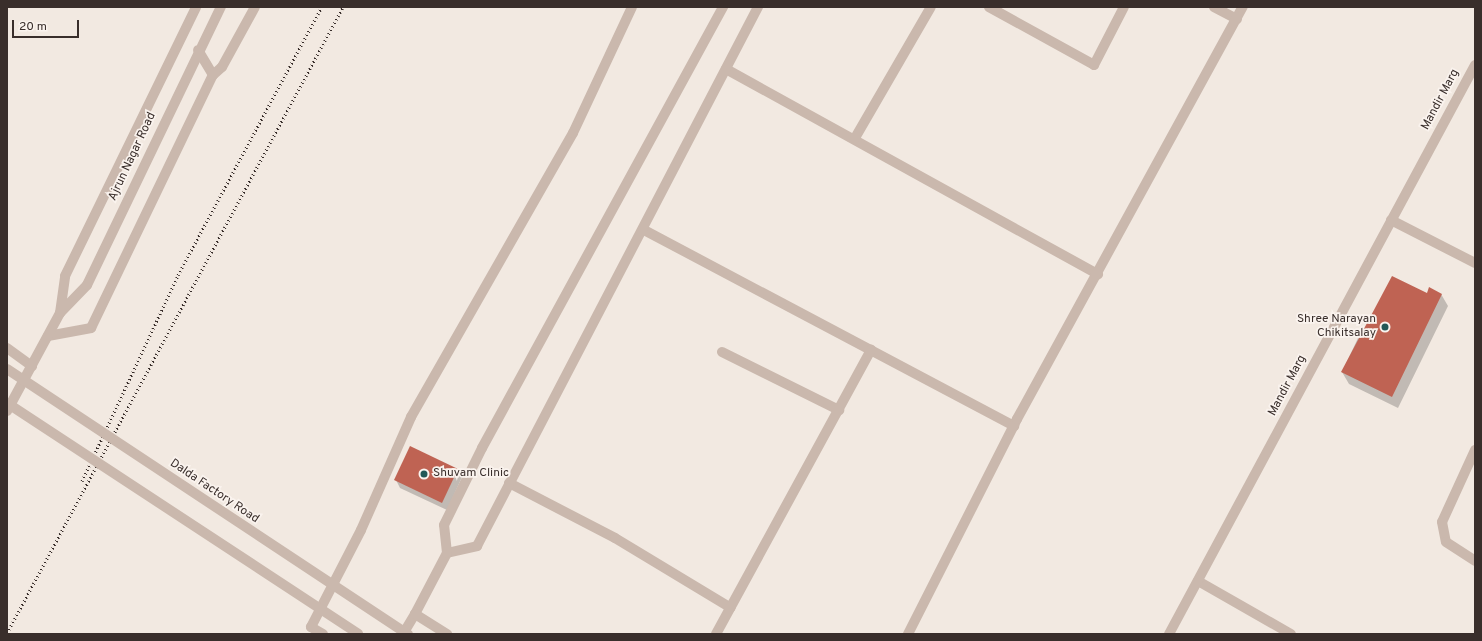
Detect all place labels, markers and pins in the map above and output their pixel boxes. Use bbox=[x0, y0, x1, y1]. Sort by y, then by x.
place label: Shree Narayan Chikitsalay bbox=[1297, 313, 1376, 341]
marker: Shree Narayan Chikitsalay bbox=[1379, 321, 1391, 333]
place label: Shuvam Clinic bbox=[433, 467, 509, 481]
marker: Shuvam Clinic bbox=[418, 468, 430, 480]

